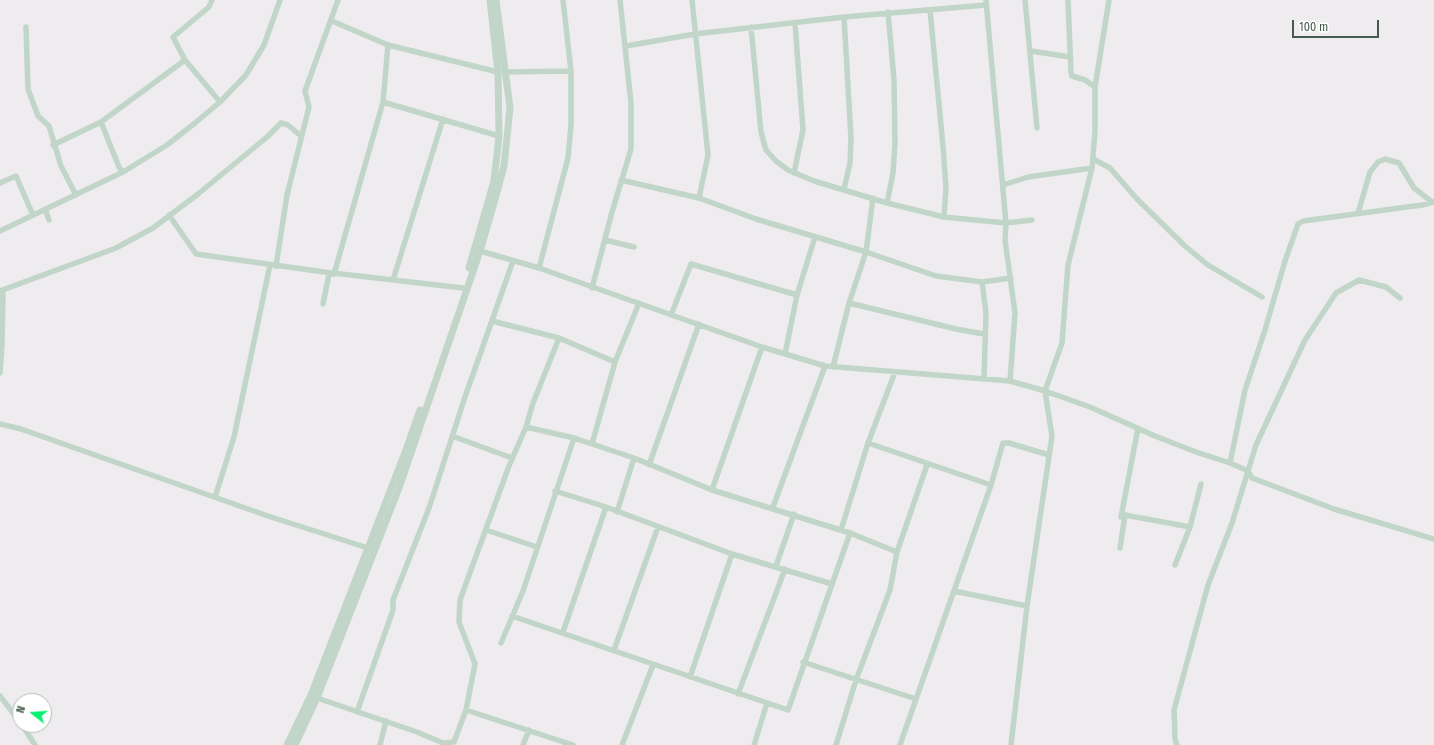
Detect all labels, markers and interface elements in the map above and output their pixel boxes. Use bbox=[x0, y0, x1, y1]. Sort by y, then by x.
scale bar bbox=[1294, 12, 1381, 38]
text: 100 m bbox=[1299, 20, 1328, 34]
north arrow bbox=[12, 693, 52, 733]
text: N bbox=[14, 705, 28, 715]

